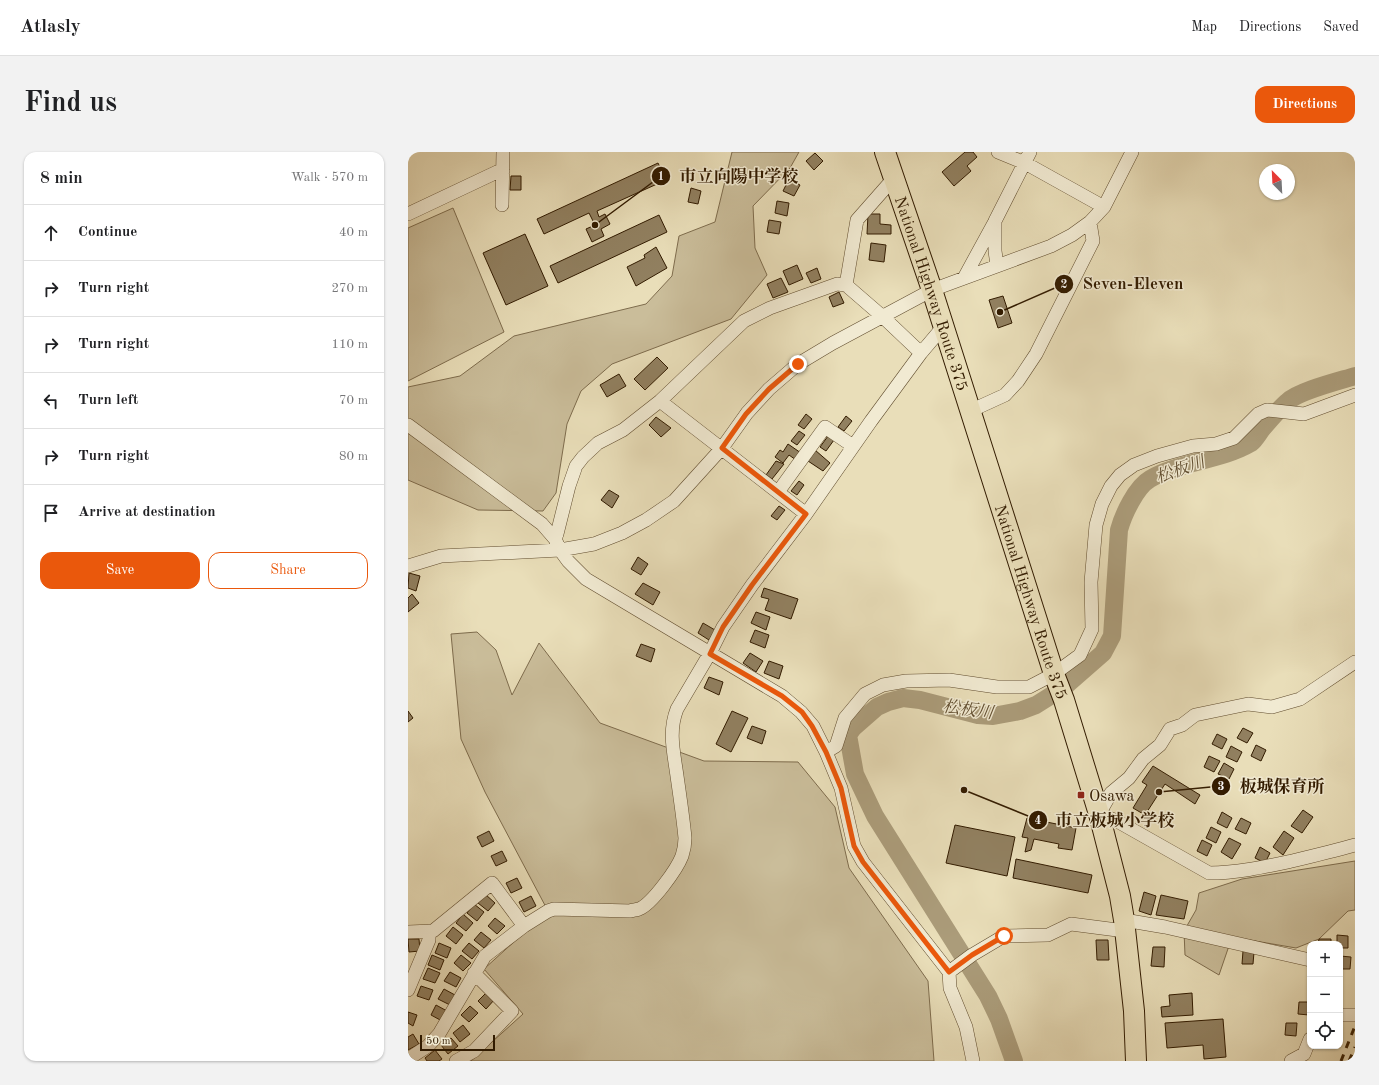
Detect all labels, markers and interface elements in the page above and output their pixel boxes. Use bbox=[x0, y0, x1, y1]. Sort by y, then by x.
text: Atlasly bbox=[20, 18, 81, 37]
text: Map bbox=[1191, 20, 1217, 34]
text: Directions bbox=[1239, 20, 1301, 34]
text: Saved bbox=[1323, 20, 1359, 34]
button: Directions bbox=[1255, 86, 1355, 123]
text: Find us bbox=[24, 90, 117, 118]
callout: 市立向陽中学校 bbox=[651, 162, 806, 191]
north arrow bbox=[1259, 164, 1295, 200]
text: 市立向陽中学校 bbox=[680, 167, 799, 186]
text: 8 min bbox=[40, 170, 83, 187]
text: Walk · 570 m bbox=[291, 171, 368, 184]
text: 1 bbox=[658, 171, 664, 183]
street label: National Highway Route 375 bbox=[891, 195, 970, 393]
icon: ahead bbox=[40, 222, 62, 244]
text: Continue bbox=[78, 225, 137, 240]
text: 40 m bbox=[339, 226, 368, 239]
callout: Seven-Eleven bbox=[1054, 269, 1191, 298]
text: Seven-Eleven bbox=[1083, 276, 1183, 293]
icon: right bbox=[40, 278, 62, 300]
text: 2 bbox=[1061, 279, 1068, 291]
text: Turn right bbox=[78, 281, 149, 296]
text: 270 m bbox=[331, 282, 368, 295]
icon: right bbox=[40, 334, 62, 356]
text: Turn right bbox=[78, 337, 149, 352]
text: 110 m bbox=[331, 338, 368, 351]
route end bbox=[789, 355, 807, 373]
icon: left bbox=[40, 390, 62, 412]
text: Turn left bbox=[78, 393, 138, 408]
text: 70 m bbox=[339, 394, 368, 407]
icon: right bbox=[40, 446, 62, 468]
text: Turn right bbox=[78, 449, 149, 464]
text: 80 m bbox=[339, 450, 368, 463]
water label: 松板川 bbox=[1153, 451, 1209, 487]
icon: arrive bbox=[40, 502, 62, 524]
street label: National Highway Route 375 bbox=[991, 503, 1069, 702]
text: Arrive at destination bbox=[78, 505, 216, 520]
button: Save bbox=[40, 552, 200, 589]
button: Share bbox=[208, 552, 368, 589]
water label: 松板川 bbox=[941, 697, 996, 723]
callout: 板城保育所 bbox=[1211, 772, 1332, 801]
text: 板城保育所 bbox=[1240, 777, 1325, 796]
text: 3 bbox=[1218, 781, 1225, 793]
place label: Osawa bbox=[1089, 789, 1135, 805]
marker: Osawa bbox=[1076, 790, 1086, 800]
callout: 市立板城小学校 bbox=[1028, 806, 1183, 835]
text: 市立板城小学校 bbox=[1056, 811, 1175, 830]
text: 4 bbox=[1035, 815, 1042, 827]
route start bbox=[995, 927, 1013, 945]
map controls bbox=[1307, 941, 1343, 1049]
button: + bbox=[1307, 941, 1343, 977]
button: − bbox=[1307, 977, 1343, 1013]
button: locate bbox=[1307, 1013, 1343, 1049]
scale bar bbox=[420, 1033, 495, 1052]
text: 50 m bbox=[426, 1036, 451, 1047]

